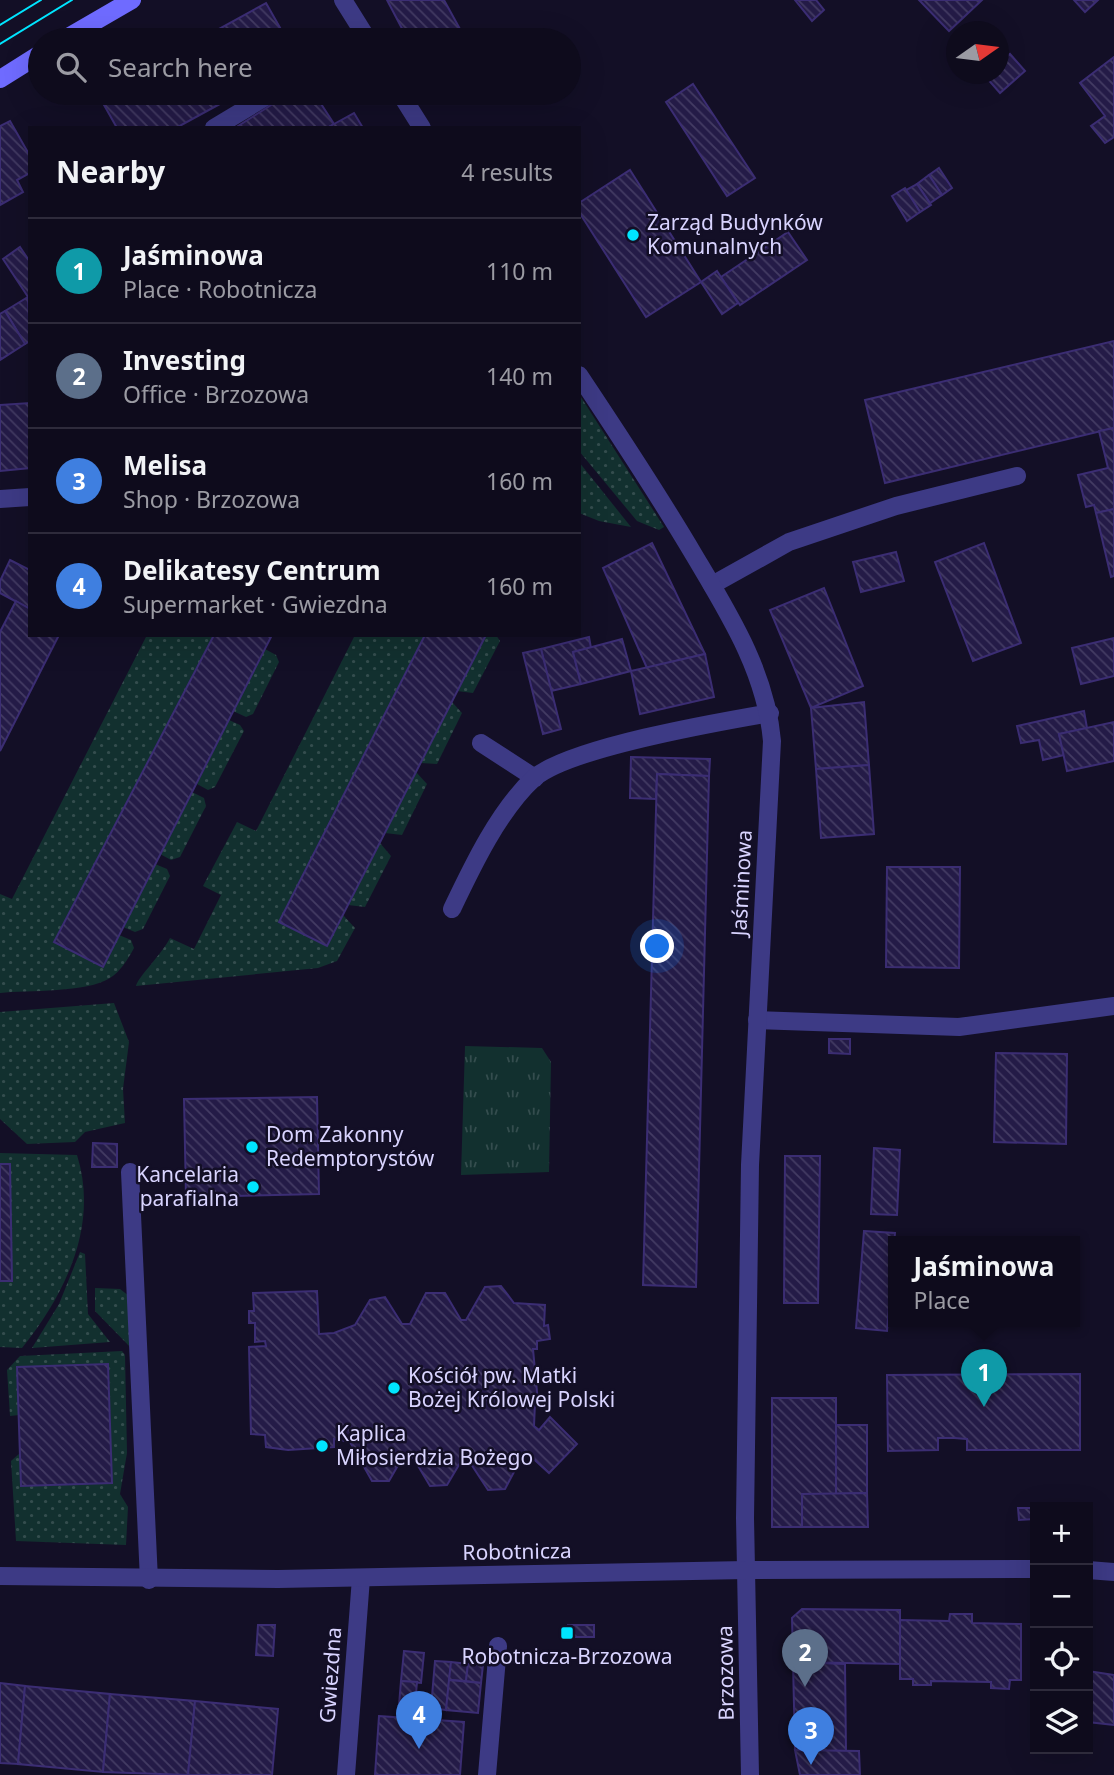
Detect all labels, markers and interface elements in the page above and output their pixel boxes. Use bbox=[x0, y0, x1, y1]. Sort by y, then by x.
north arrow bbox=[946, 21, 1009, 84]
search box bbox=[28, 28, 581, 105]
icon: search bbox=[52, 48, 90, 86]
text: Search here bbox=[108, 49, 253, 85]
text: Nearby bbox=[56, 151, 165, 192]
text: 4 results bbox=[461, 156, 553, 188]
place label: Zarząd Budynków Komunalnych bbox=[647, 208, 823, 260]
marker: Zarząd Budynków Komunalnych bbox=[625, 227, 641, 243]
text: Jaśminowa bbox=[123, 237, 264, 273]
text: 1 bbox=[72, 255, 86, 287]
text: 110 m bbox=[486, 255, 553, 287]
text: Place · Robotnicza bbox=[123, 273, 317, 305]
text: Investing bbox=[123, 342, 246, 378]
text: 2 bbox=[72, 360, 86, 392]
text: 140 m bbox=[486, 360, 553, 392]
text: Office · Brzozowa bbox=[123, 378, 309, 410]
text: Melisa bbox=[123, 447, 207, 483]
text: 3 bbox=[72, 465, 86, 497]
text: 160 m bbox=[486, 465, 553, 497]
text: Shop · Brzozowa bbox=[123, 483, 300, 515]
text: Delikatesy Centrum bbox=[123, 552, 381, 588]
text: 4 bbox=[72, 570, 86, 602]
text: 160 m bbox=[486, 570, 553, 602]
text: Supermarket · Gwiezdna bbox=[123, 588, 388, 620]
street label: Jaśminowa bbox=[724, 829, 758, 939]
your location bbox=[640, 929, 674, 963]
place label: Dom Zakonny Redemptorystów bbox=[266, 1120, 435, 1172]
marker: Dom Zakonny Redemptorystów bbox=[244, 1139, 260, 1155]
place label: Kancelaria parafialna bbox=[136, 1160, 239, 1212]
marker: Kancelaria parafialna bbox=[245, 1179, 261, 1195]
popup bbox=[888, 1236, 1080, 1327]
text: Jaśminowa bbox=[914, 1248, 1054, 1284]
text: Place bbox=[914, 1284, 970, 1316]
pin: 1 bbox=[961, 1349, 1007, 1407]
place label: Kościół pw. Matki Bożej Królowej Polski bbox=[408, 1361, 615, 1413]
marker: Kościół pw. Matki Bożej Królowej Polski bbox=[386, 1380, 402, 1396]
place label: Kaplica Miłosierdzia Bożego bbox=[336, 1419, 533, 1471]
marker: Kaplica Miłosierdzia Bożego bbox=[314, 1438, 330, 1454]
map controls bbox=[1030, 1502, 1093, 1754]
button: + bbox=[1030, 1502, 1093, 1565]
street label: Robotnicza bbox=[462, 1536, 572, 1566]
button: − bbox=[1030, 1565, 1093, 1628]
marker: Robotnicza-Brzozowa bbox=[559, 1625, 575, 1641]
street label: Brzozowa bbox=[710, 1625, 740, 1721]
street label: Gwiezdna bbox=[313, 1626, 347, 1724]
button: locate bbox=[1030, 1628, 1093, 1691]
pin: 2 bbox=[782, 1629, 828, 1687]
place label: Robotnicza-Brzozowa bbox=[462, 1642, 673, 1670]
pin: 4 bbox=[396, 1691, 442, 1749]
button: layers bbox=[1030, 1691, 1093, 1754]
pin: 3 bbox=[788, 1707, 834, 1765]

